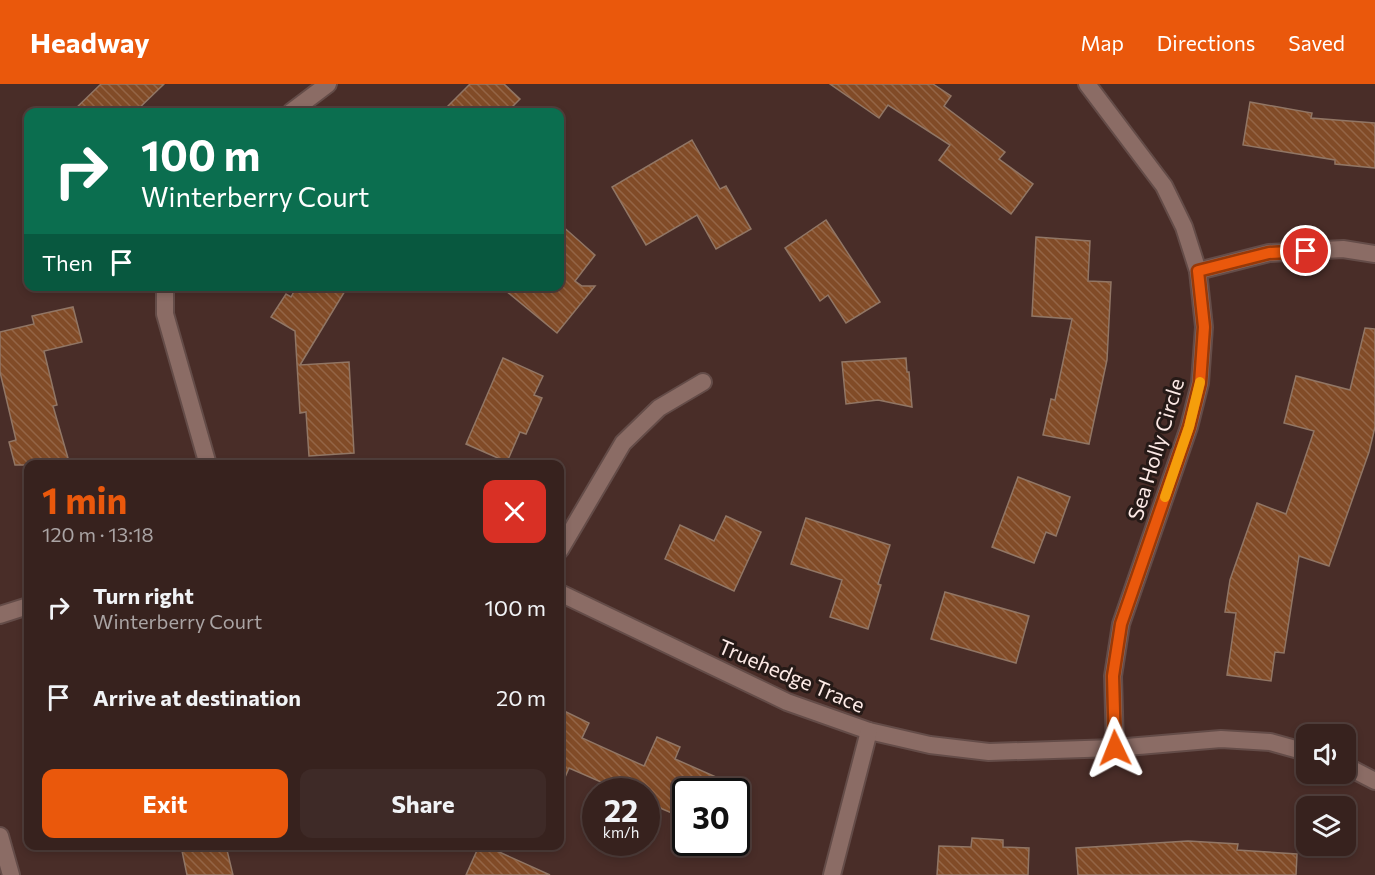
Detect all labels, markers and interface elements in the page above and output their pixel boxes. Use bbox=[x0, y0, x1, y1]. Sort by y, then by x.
text: Headway bbox=[30, 25, 150, 59]
text: Map bbox=[1081, 30, 1124, 55]
text: Directions bbox=[1157, 30, 1255, 55]
text: Saved bbox=[1288, 30, 1345, 55]
text: 100 m bbox=[141, 128, 261, 180]
icon: right bbox=[42, 132, 120, 210]
text: Winterberry Court bbox=[141, 180, 369, 213]
pin bbox=[1280, 225, 1331, 276]
icon: arrive bbox=[1289, 234, 1322, 267]
icon: arrive bbox=[105, 246, 138, 279]
text: Then bbox=[42, 249, 93, 276]
street label: Sea Holly Circle bbox=[1122, 375, 1188, 523]
text: 1 min bbox=[42, 477, 127, 521]
button: close bbox=[483, 480, 546, 543]
text: 120 m · 13:18 bbox=[42, 522, 154, 546]
text: Turn right bbox=[93, 582, 194, 609]
icon: right bbox=[42, 591, 75, 624]
text: 100 m bbox=[484, 594, 546, 621]
text: Winterberry Court bbox=[93, 609, 262, 633]
street label: Truehedge Trace bbox=[715, 633, 869, 717]
icon: arrive bbox=[42, 681, 75, 714]
text: Arrive at destination bbox=[93, 684, 301, 711]
text: 20 m bbox=[496, 684, 546, 711]
position arrow bbox=[1083, 716, 1147, 780]
map controls bbox=[1296, 724, 1356, 856]
button: sound bbox=[1296, 724, 1356, 784]
button: Exit bbox=[42, 769, 288, 838]
button: Share bbox=[300, 769, 546, 838]
speed limit sign: 30 bbox=[672, 778, 750, 856]
text: 22 bbox=[604, 791, 638, 828]
button: layers bbox=[1296, 796, 1356, 856]
text: km/h bbox=[603, 823, 639, 841]

